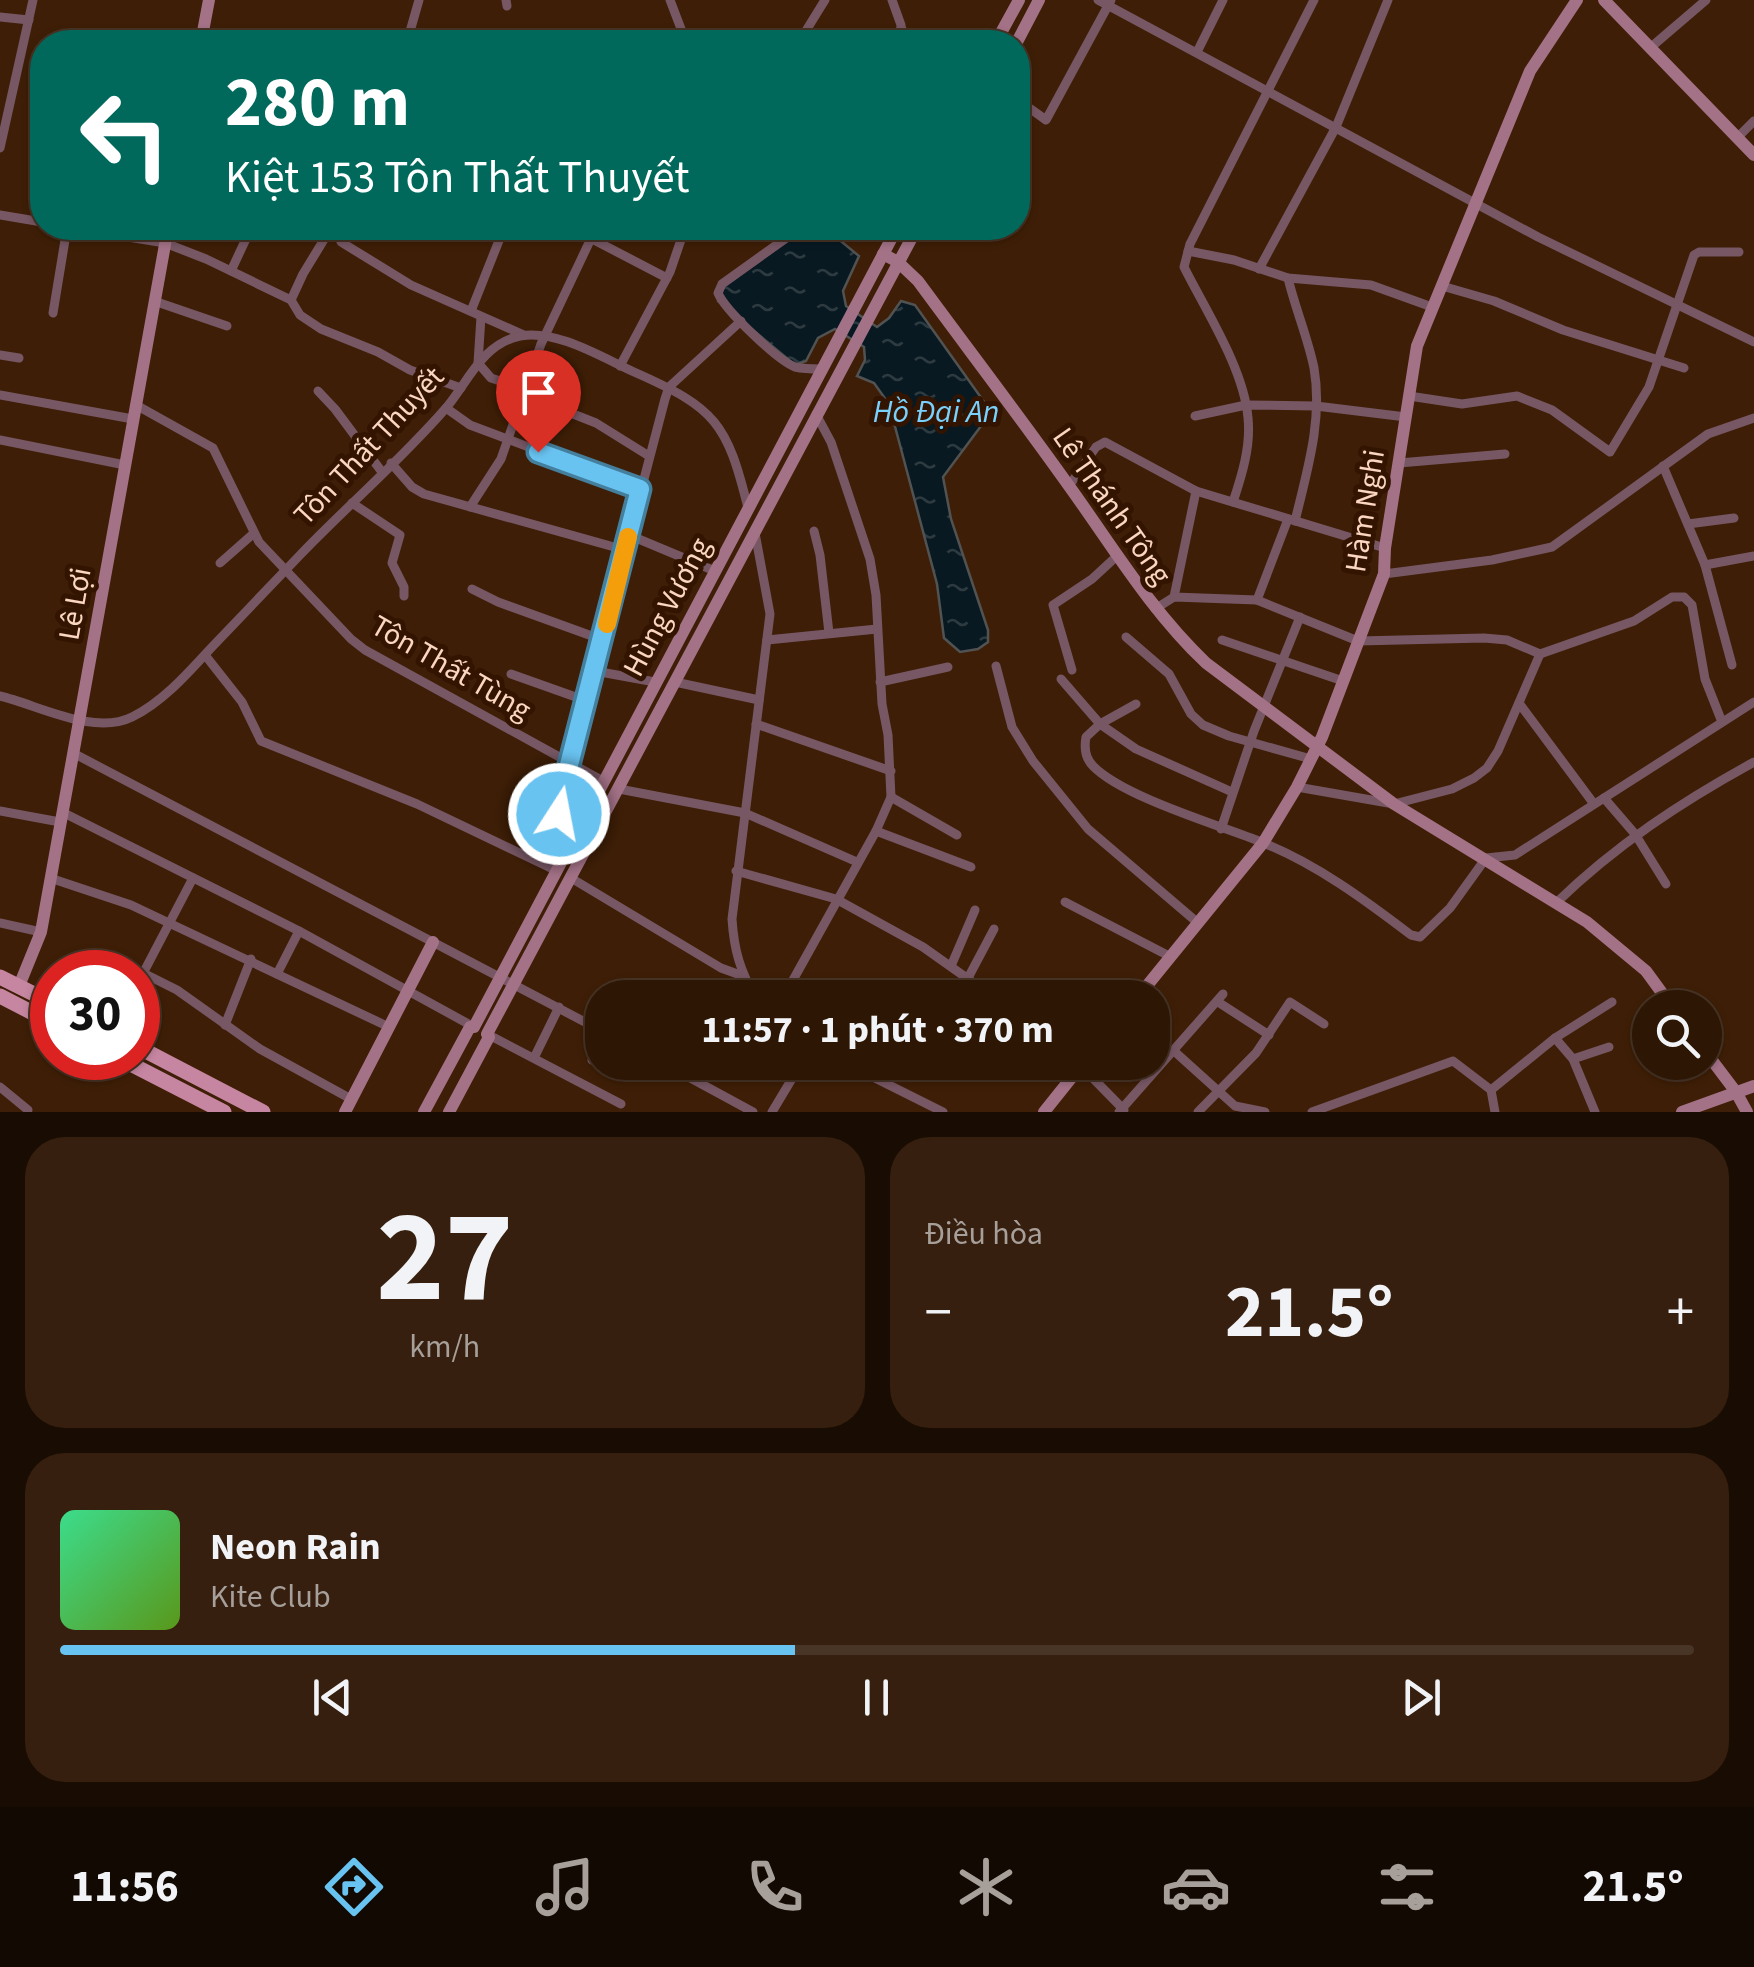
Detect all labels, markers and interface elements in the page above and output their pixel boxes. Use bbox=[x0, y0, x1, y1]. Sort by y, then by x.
text: 280 m bbox=[225, 53, 410, 153]
icon: left bbox=[60, 70, 190, 200]
text: Kiệt 153 Tôn Thất Thuyết bbox=[225, 146, 689, 210]
pin bbox=[496, 350, 581, 453]
street label: Tôn Thất Thuyết bbox=[284, 357, 454, 535]
icon: arrive bbox=[511, 365, 566, 420]
water label: Hồ Đại An bbox=[873, 389, 999, 435]
street label: Lê Thánh Tông bbox=[1042, 419, 1182, 593]
street label: Hàm Nghi bbox=[1334, 447, 1396, 575]
street label: Hùng Vương bbox=[612, 530, 722, 684]
street label: Lê Lợi bbox=[47, 564, 103, 644]
street label: Tôn Thất Tùng bbox=[363, 605, 539, 731]
position arrow bbox=[507, 762, 611, 866]
speed limit sign: 30 bbox=[30, 950, 160, 1080]
map controls bbox=[1632, 990, 1722, 1080]
button: search bbox=[1632, 990, 1722, 1080]
text: 11:57 · 1 phút · 370 m bbox=[701, 1003, 1054, 1057]
text: 27 bbox=[376, 1166, 513, 1351]
text: Điều hòa bbox=[925, 1211, 1043, 1257]
text: 21.5° bbox=[1225, 1259, 1394, 1366]
text: − bbox=[925, 1274, 952, 1352]
text: + bbox=[1667, 1274, 1694, 1352]
text: km/h bbox=[409, 1324, 480, 1370]
text: Neon Rain bbox=[210, 1520, 381, 1574]
text: Kite Club bbox=[210, 1574, 331, 1620]
icon: previous bbox=[305, 1670, 360, 1725]
icon: pause bbox=[849, 1670, 904, 1725]
icon: next bbox=[1394, 1670, 1449, 1725]
icon: directions bbox=[319, 1852, 389, 1922]
icon: music bbox=[530, 1852, 600, 1922]
icon: phone bbox=[740, 1852, 810, 1922]
icon: climate bbox=[951, 1852, 1021, 1922]
icon: car bbox=[1161, 1852, 1231, 1922]
icon: filters bbox=[1372, 1852, 1442, 1922]
text: 11:56 bbox=[70, 1855, 179, 1919]
text: 21.5° bbox=[1582, 1855, 1684, 1919]

